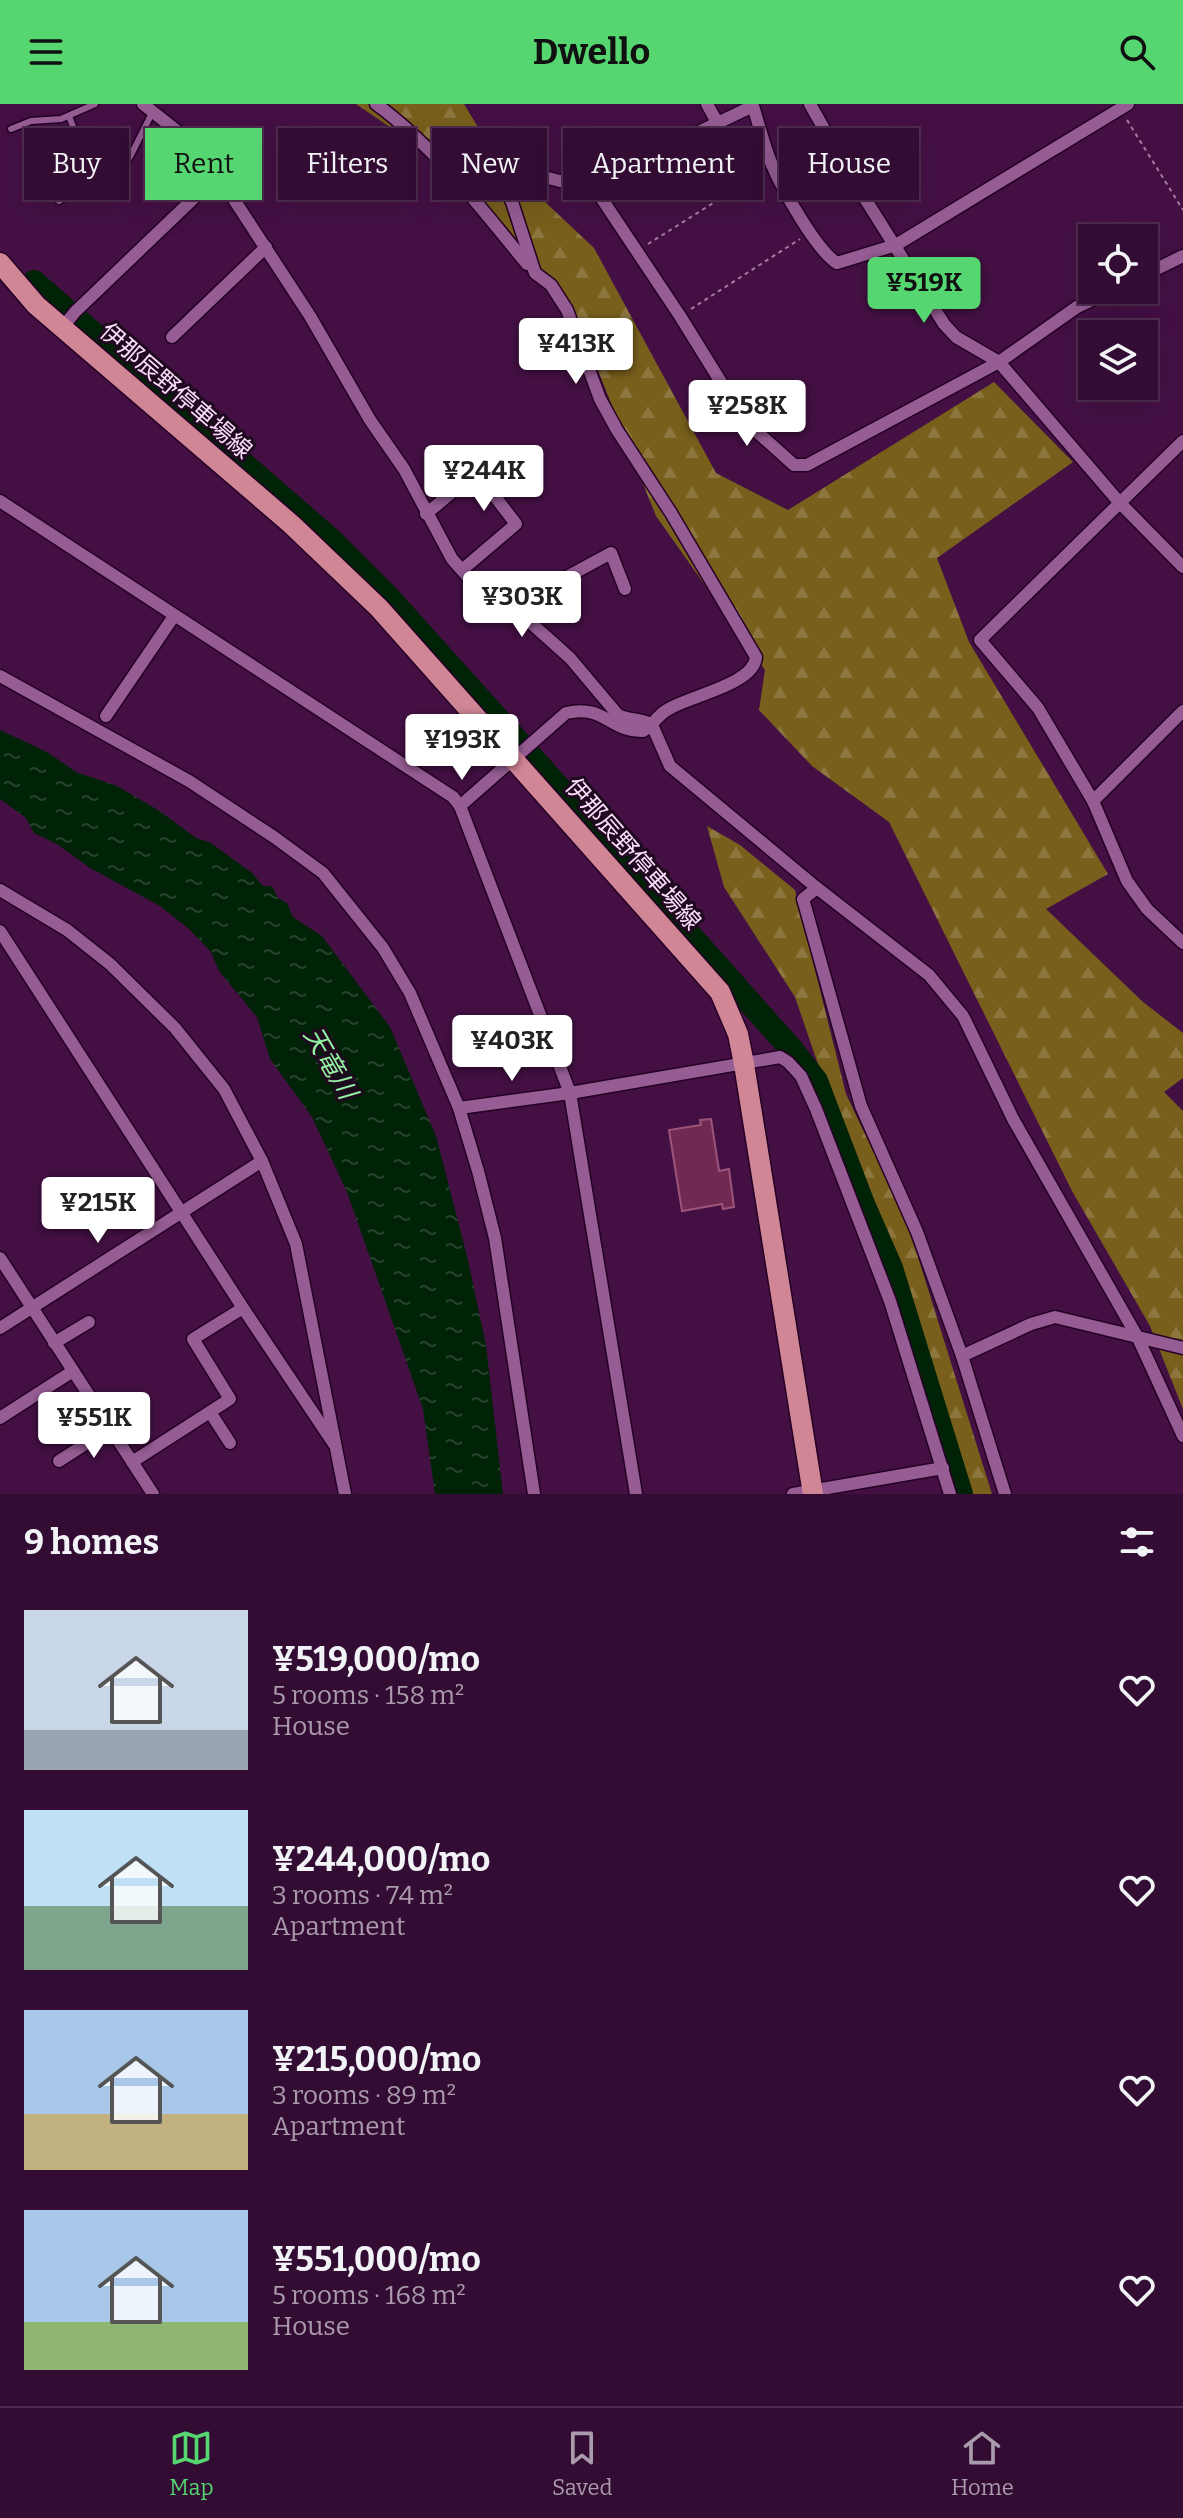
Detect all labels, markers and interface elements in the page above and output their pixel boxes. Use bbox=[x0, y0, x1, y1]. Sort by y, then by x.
icon: menu bbox=[24, 30, 68, 74]
text: Dwello bbox=[533, 30, 650, 74]
icon: search bbox=[1115, 30, 1159, 74]
chip: Buy bbox=[24, 128, 129, 200]
chip: Rent bbox=[145, 128, 262, 200]
chip: Filters bbox=[278, 128, 416, 200]
chip: New bbox=[432, 128, 547, 200]
chip: Apartment bbox=[563, 128, 763, 200]
chip: House bbox=[779, 128, 919, 200]
map controls bbox=[1078, 224, 1158, 400]
button: locate bbox=[1078, 224, 1158, 304]
pin: ¥519K bbox=[868, 257, 980, 325]
text: ¥519K bbox=[886, 267, 962, 298]
street label: 伊那辰野停車場線 bbox=[94, 317, 258, 465]
pin: ¥413K bbox=[520, 318, 632, 386]
button: layers bbox=[1078, 320, 1158, 400]
text: ¥413K bbox=[537, 328, 615, 359]
pin: ¥258K bbox=[691, 380, 803, 448]
text: ¥258K bbox=[707, 390, 787, 421]
pin: ¥244K bbox=[428, 445, 540, 513]
text: ¥244K bbox=[442, 455, 526, 486]
pin: ¥303K bbox=[466, 571, 578, 639]
text: ¥303K bbox=[481, 581, 563, 612]
pin: ¥193K bbox=[406, 714, 518, 782]
text: ¥193K bbox=[423, 724, 501, 755]
street label: 伊那辰野停車場線 bbox=[559, 772, 707, 936]
pin: ¥403K bbox=[456, 1015, 568, 1083]
water label: 天竜川 bbox=[297, 1021, 364, 1107]
text: ¥403K bbox=[470, 1025, 554, 1056]
pin: ¥215K bbox=[42, 1177, 154, 1245]
text: ¥215K bbox=[60, 1187, 136, 1218]
pin: ¥551K bbox=[38, 1392, 150, 1460]
text: ¥551K bbox=[56, 1402, 132, 1433]
icon: filters bbox=[1115, 1520, 1159, 1564]
text: 9 homes bbox=[24, 1522, 159, 1563]
text: ¥519,000/mo bbox=[272, 1639, 480, 1680]
icon: home bbox=[88, 1642, 184, 1738]
icon: heart bbox=[1115, 1668, 1159, 1712]
text: 5 rooms · 158 m² bbox=[272, 1680, 464, 1711]
text: House bbox=[272, 1711, 350, 1742]
text: ¥244,000/mo bbox=[272, 1839, 490, 1880]
icon: home bbox=[88, 1842, 184, 1938]
icon: heart bbox=[1115, 1868, 1159, 1912]
text: 3 rooms · 74 m² bbox=[272, 1880, 453, 1911]
text: Apartment bbox=[272, 1911, 405, 1942]
text: ¥215,000/mo bbox=[272, 2039, 481, 2080]
icon: home bbox=[88, 2042, 184, 2138]
icon: heart bbox=[1115, 2068, 1159, 2112]
text: 3 rooms · 89 m² bbox=[272, 2080, 456, 2111]
text: Apartment bbox=[272, 2111, 405, 2142]
text: ¥551,000/mo bbox=[272, 2239, 481, 2280]
icon: home bbox=[88, 2242, 184, 2338]
icon: heart bbox=[1115, 2268, 1159, 2312]
text: 5 rooms · 168 m² bbox=[272, 2280, 466, 2311]
text: House bbox=[272, 2311, 350, 2342]
tab: Map bbox=[169, 2426, 214, 2501]
tab: Saved bbox=[552, 2426, 612, 2501]
tab: Home bbox=[951, 2426, 1014, 2501]

